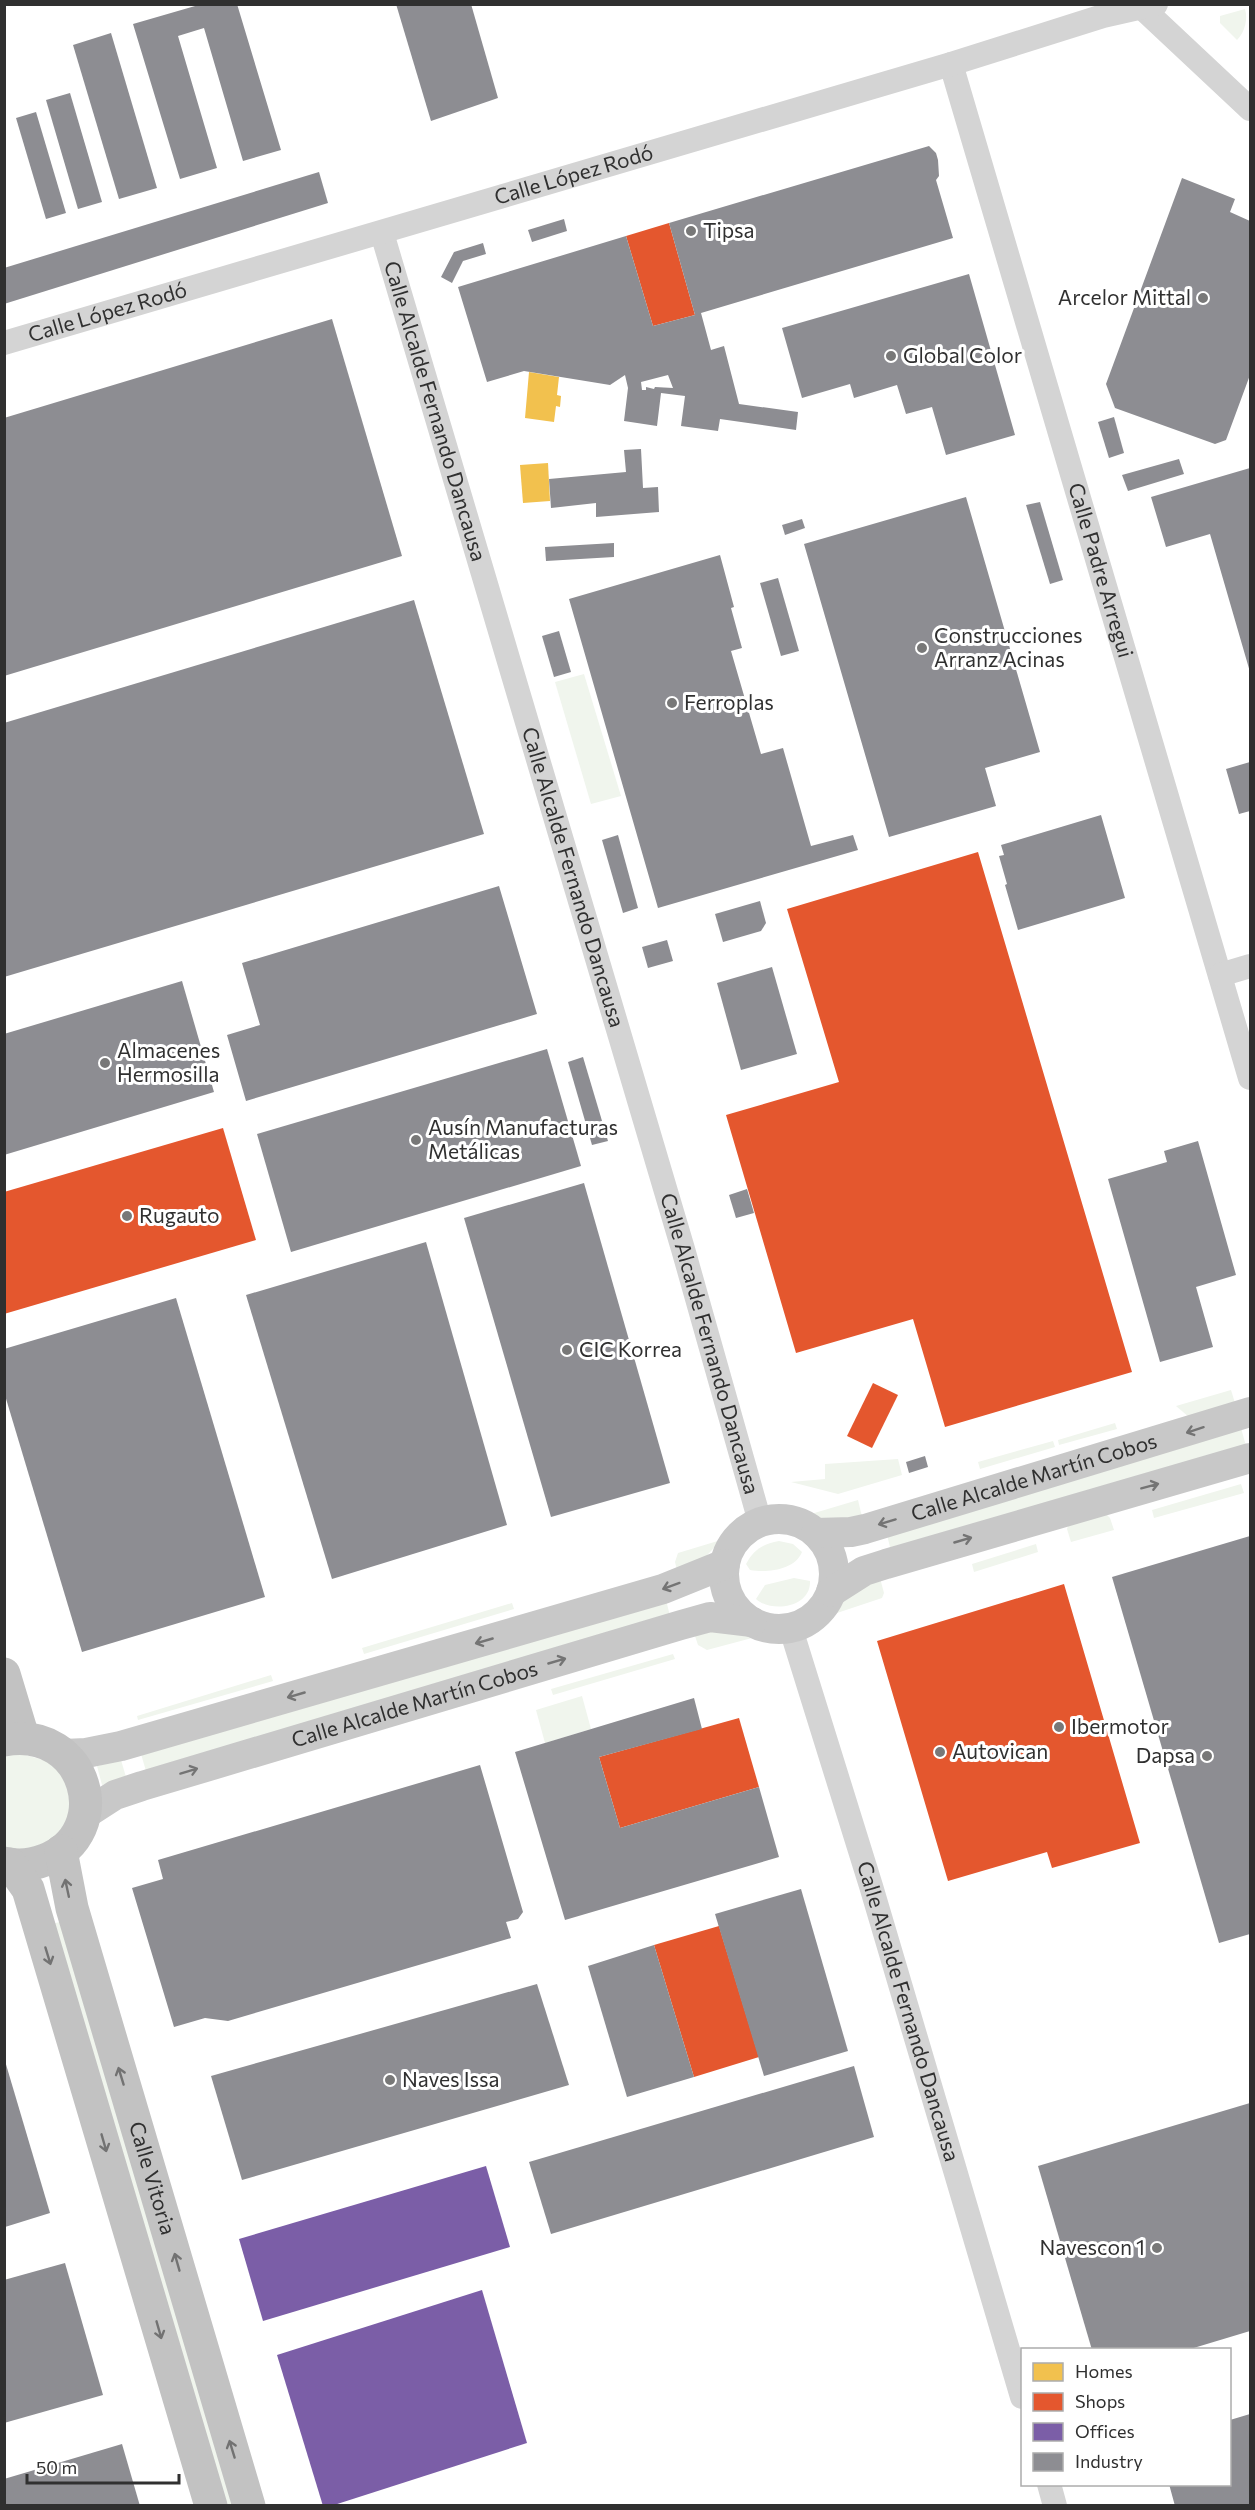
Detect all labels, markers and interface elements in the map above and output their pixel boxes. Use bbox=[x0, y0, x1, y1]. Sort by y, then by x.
street label: Calle López Rodó bbox=[491, 138, 656, 209]
place label: Tipsa bbox=[703, 217, 755, 242]
marker: Tipsa bbox=[684, 224, 698, 238]
street label: Calle Alcalde Fernando Dancausa bbox=[380, 258, 493, 564]
street label: Calle López Rodó bbox=[25, 276, 190, 346]
place label: Arcelor Mittal bbox=[1058, 284, 1191, 309]
marker: Arcelor Mittal bbox=[1196, 291, 1210, 305]
place label: Global Color bbox=[903, 342, 1022, 367]
marker: Global Color bbox=[884, 349, 898, 363]
street label: Calle Padre Arregui bbox=[1064, 480, 1139, 660]
place label: Construcciones Arranz Acinas bbox=[934, 622, 1083, 671]
marker: Construcciones Arranz Acinas bbox=[915, 641, 929, 655]
place label: Ferroplas bbox=[684, 689, 774, 714]
marker: Ferroplas bbox=[665, 696, 679, 710]
street label: Calle Alcalde Fernando Dancausa bbox=[518, 724, 631, 1030]
place label: Almacenes Hermosilla bbox=[117, 1037, 220, 1086]
marker: Almacenes Hermosilla bbox=[98, 1056, 112, 1070]
place label: Ausín Manufacturas Metálicas bbox=[428, 1114, 618, 1163]
marker: Ausín Manufacturas Metálicas bbox=[409, 1133, 423, 1147]
street label: Calle Alcalde Fernando Dancausa bbox=[656, 1190, 766, 1497]
place label: Rugauto bbox=[139, 1202, 220, 1227]
marker: Rugauto bbox=[120, 1209, 134, 1223]
place label: CIC Korrea bbox=[579, 1336, 682, 1361]
marker: CIC Korrea bbox=[560, 1343, 574, 1357]
one-way arrow bbox=[1186, 1425, 1205, 1436]
street label: Calle Alcalde Martín Cobos bbox=[908, 1427, 1160, 1525]
one-way arrow bbox=[1140, 1480, 1159, 1491]
one-way arrow bbox=[878, 1517, 897, 1528]
one-way arrow bbox=[953, 1534, 972, 1545]
one-way arrow bbox=[662, 1581, 680, 1592]
one-way arrow bbox=[475, 1636, 494, 1647]
street label: Calle Alcalde Martín Cobos bbox=[288, 1655, 540, 1752]
one-way arrow bbox=[547, 1655, 566, 1666]
one-way arrow bbox=[287, 1690, 306, 1701]
place label: Ibermotor bbox=[1071, 1713, 1169, 1738]
marker: Ibermotor bbox=[1052, 1720, 1066, 1734]
place label: Autovican bbox=[952, 1738, 1048, 1763]
place label: Dapsa bbox=[1136, 1742, 1195, 1767]
marker: Autovican bbox=[933, 1745, 947, 1759]
marker: Dapsa bbox=[1200, 1749, 1214, 1763]
one-way arrow bbox=[179, 1765, 198, 1776]
street label: Calle Alcalde Fernando Dancausa bbox=[853, 1858, 966, 2164]
one-way arrow bbox=[61, 1879, 73, 1898]
one-way arrow bbox=[43, 1946, 54, 1965]
one-way arrow bbox=[115, 2066, 126, 2085]
place label: Naves Issa bbox=[402, 2066, 500, 2091]
marker: Naves Issa bbox=[383, 2073, 397, 2087]
street label: Calle Vitoria bbox=[125, 2118, 182, 2237]
one-way arrow bbox=[99, 2133, 110, 2152]
place label: Navescon 1 bbox=[1039, 2234, 1145, 2259]
marker: Navescon 1 bbox=[1150, 2241, 1164, 2255]
one-way arrow bbox=[171, 2253, 182, 2272]
one-way arrow bbox=[154, 2320, 165, 2339]
legend bbox=[1021, 2348, 1231, 2486]
text: Homes bbox=[1075, 2360, 1133, 2382]
text: Shops bbox=[1075, 2390, 1125, 2412]
text: Offices bbox=[1075, 2420, 1135, 2442]
one-way arrow bbox=[226, 2440, 237, 2459]
scale bar bbox=[27, 2447, 178, 2485]
text: Industry bbox=[1075, 2450, 1143, 2472]
text: 50 m bbox=[36, 2456, 77, 2478]

